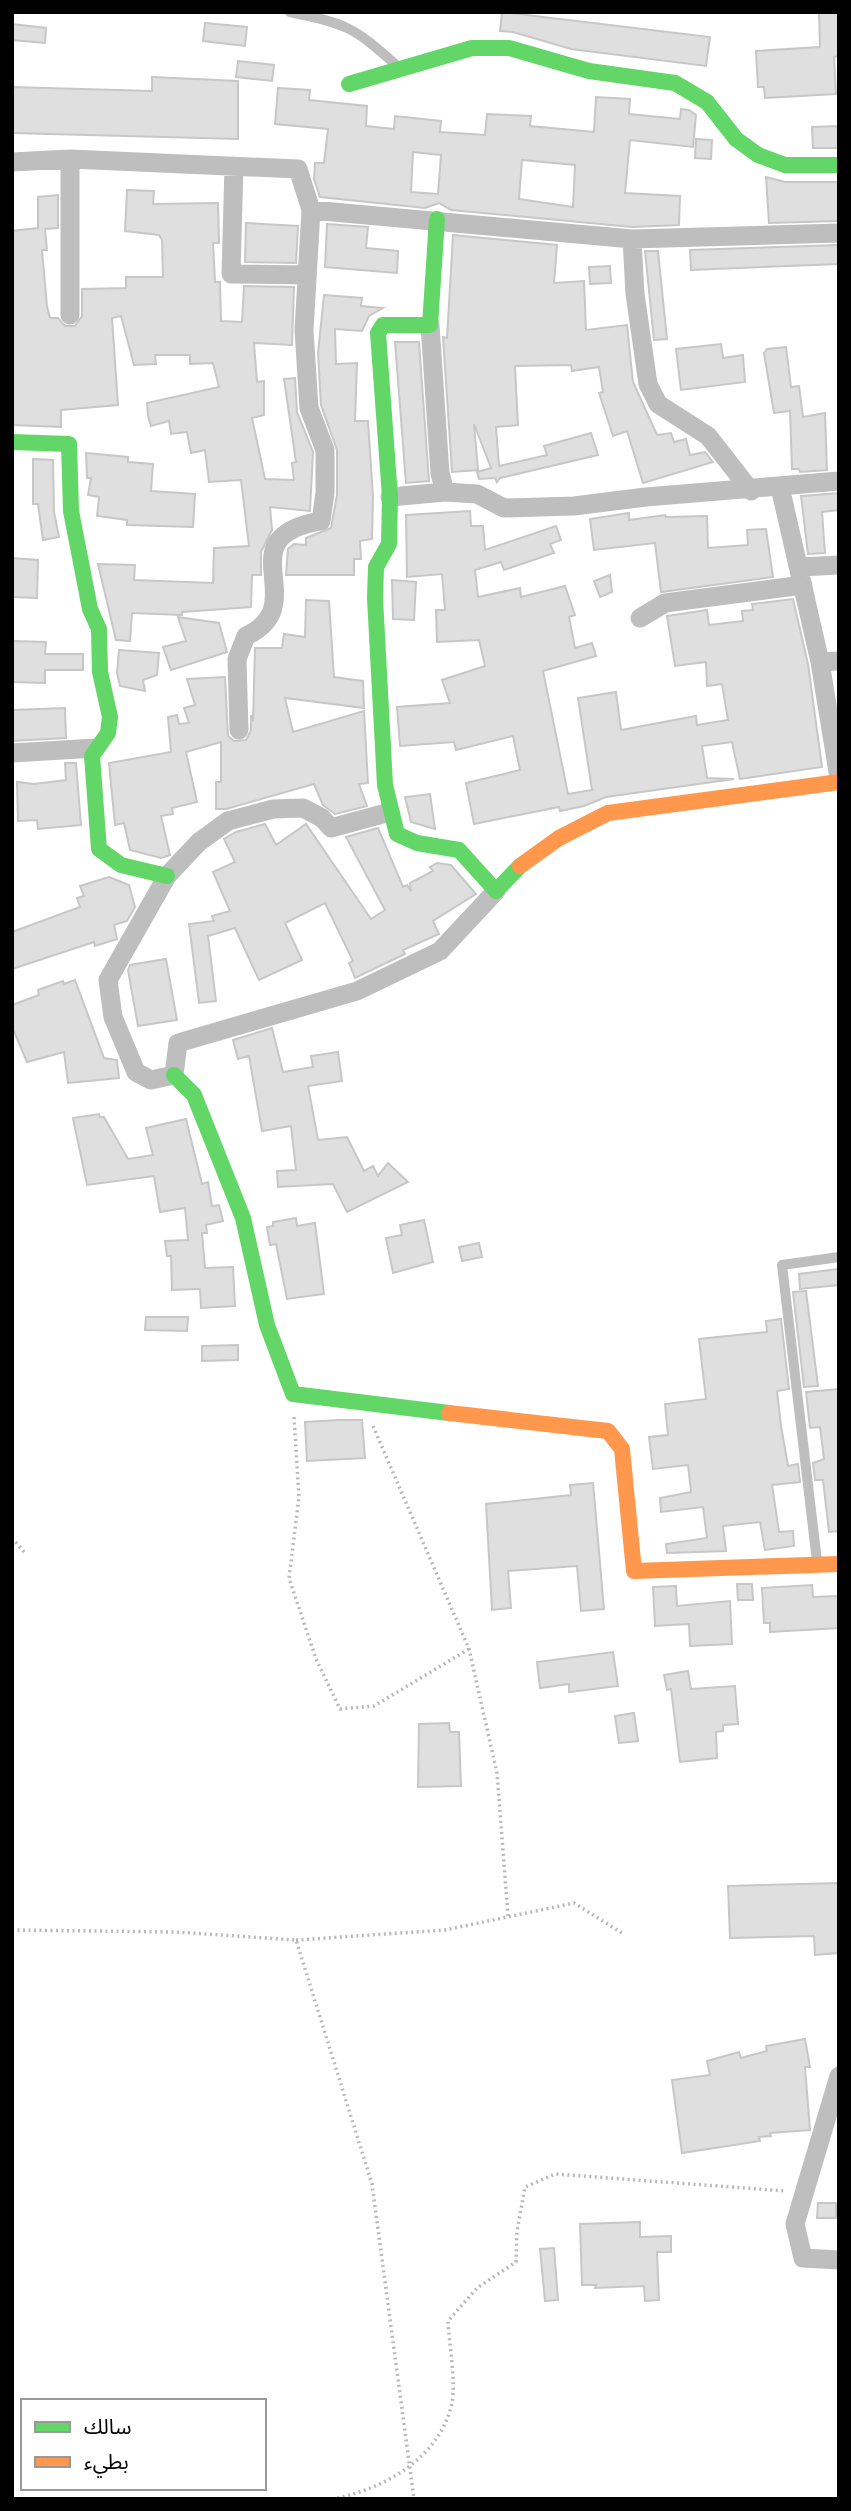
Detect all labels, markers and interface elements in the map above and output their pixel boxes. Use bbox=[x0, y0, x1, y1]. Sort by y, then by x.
legend bbox=[21, 2399, 266, 2490]
text: سالك bbox=[84, 2414, 131, 2440]
text: بطيء bbox=[84, 2449, 129, 2478]

